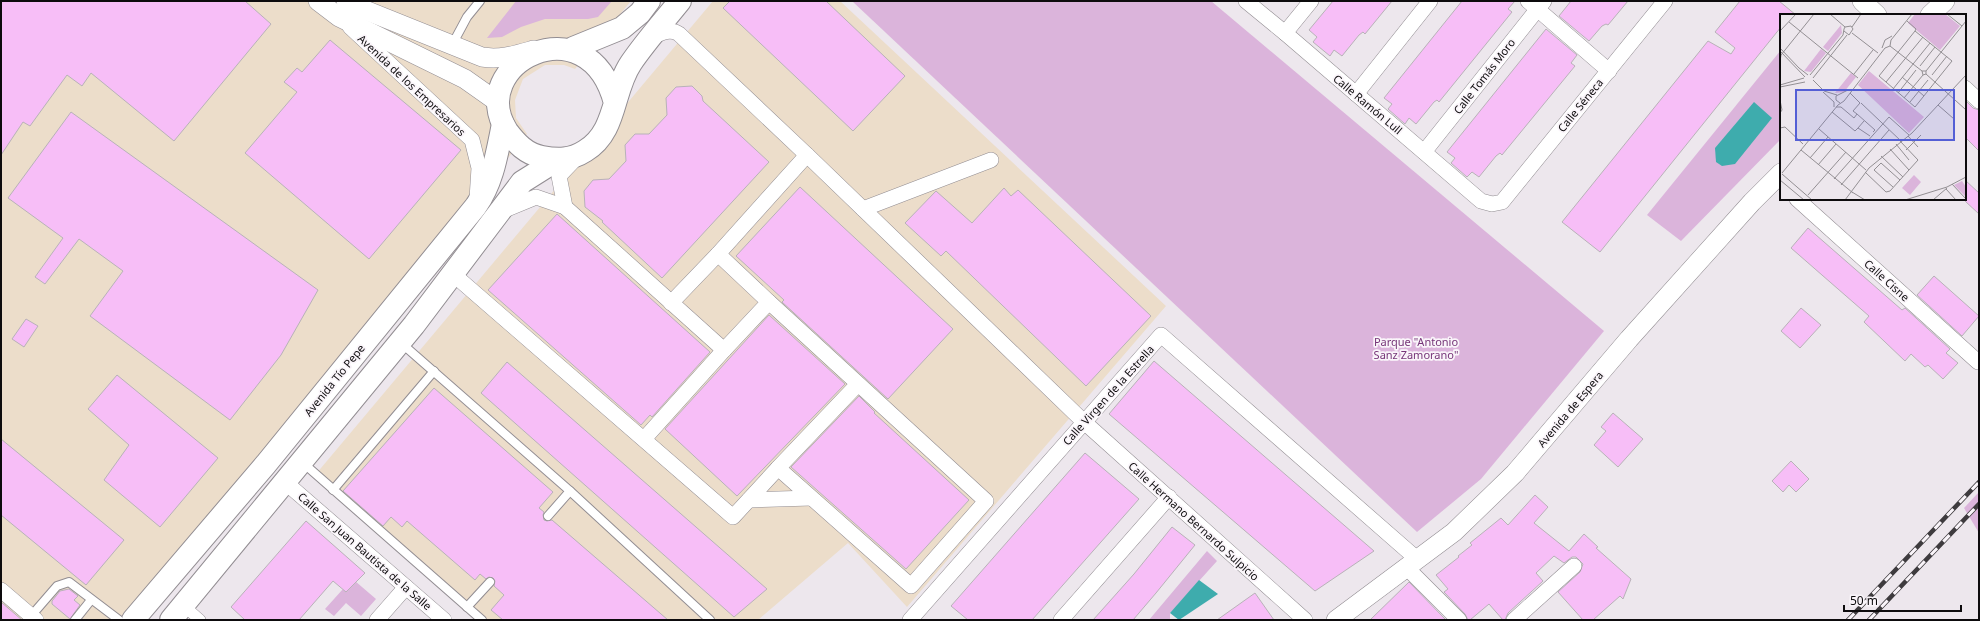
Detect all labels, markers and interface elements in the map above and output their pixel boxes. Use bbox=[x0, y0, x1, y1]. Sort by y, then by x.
inset map bbox=[1780, 14, 1966, 200]
street label: Avenida de los Empresarios bbox=[355, 31, 469, 139]
street label: Calle Tomás Moro bbox=[1450, 35, 1518, 117]
street label: Calle Ramón Lull bbox=[1330, 71, 1406, 137]
street label: Calle Séneca bbox=[1554, 75, 1606, 135]
street label: Calle Cisne bbox=[1861, 256, 1913, 304]
park label: Parque "Antonio Sanz Zamorano" bbox=[1374, 334, 1458, 362]
street label: Avenida Tío Pepe bbox=[300, 341, 368, 419]
street label: Calle Virgen de la Estrella bbox=[1059, 342, 1157, 448]
street label: Avenida de Espera bbox=[1534, 368, 1606, 450]
street label: Calle Hermano Bernardo Sulpicio bbox=[1125, 458, 1263, 584]
street label: Calle San Juan Bautista de la Salle bbox=[295, 489, 435, 613]
scale bar bbox=[1844, 587, 1961, 613]
text: 50 m bbox=[1850, 592, 1878, 609]

